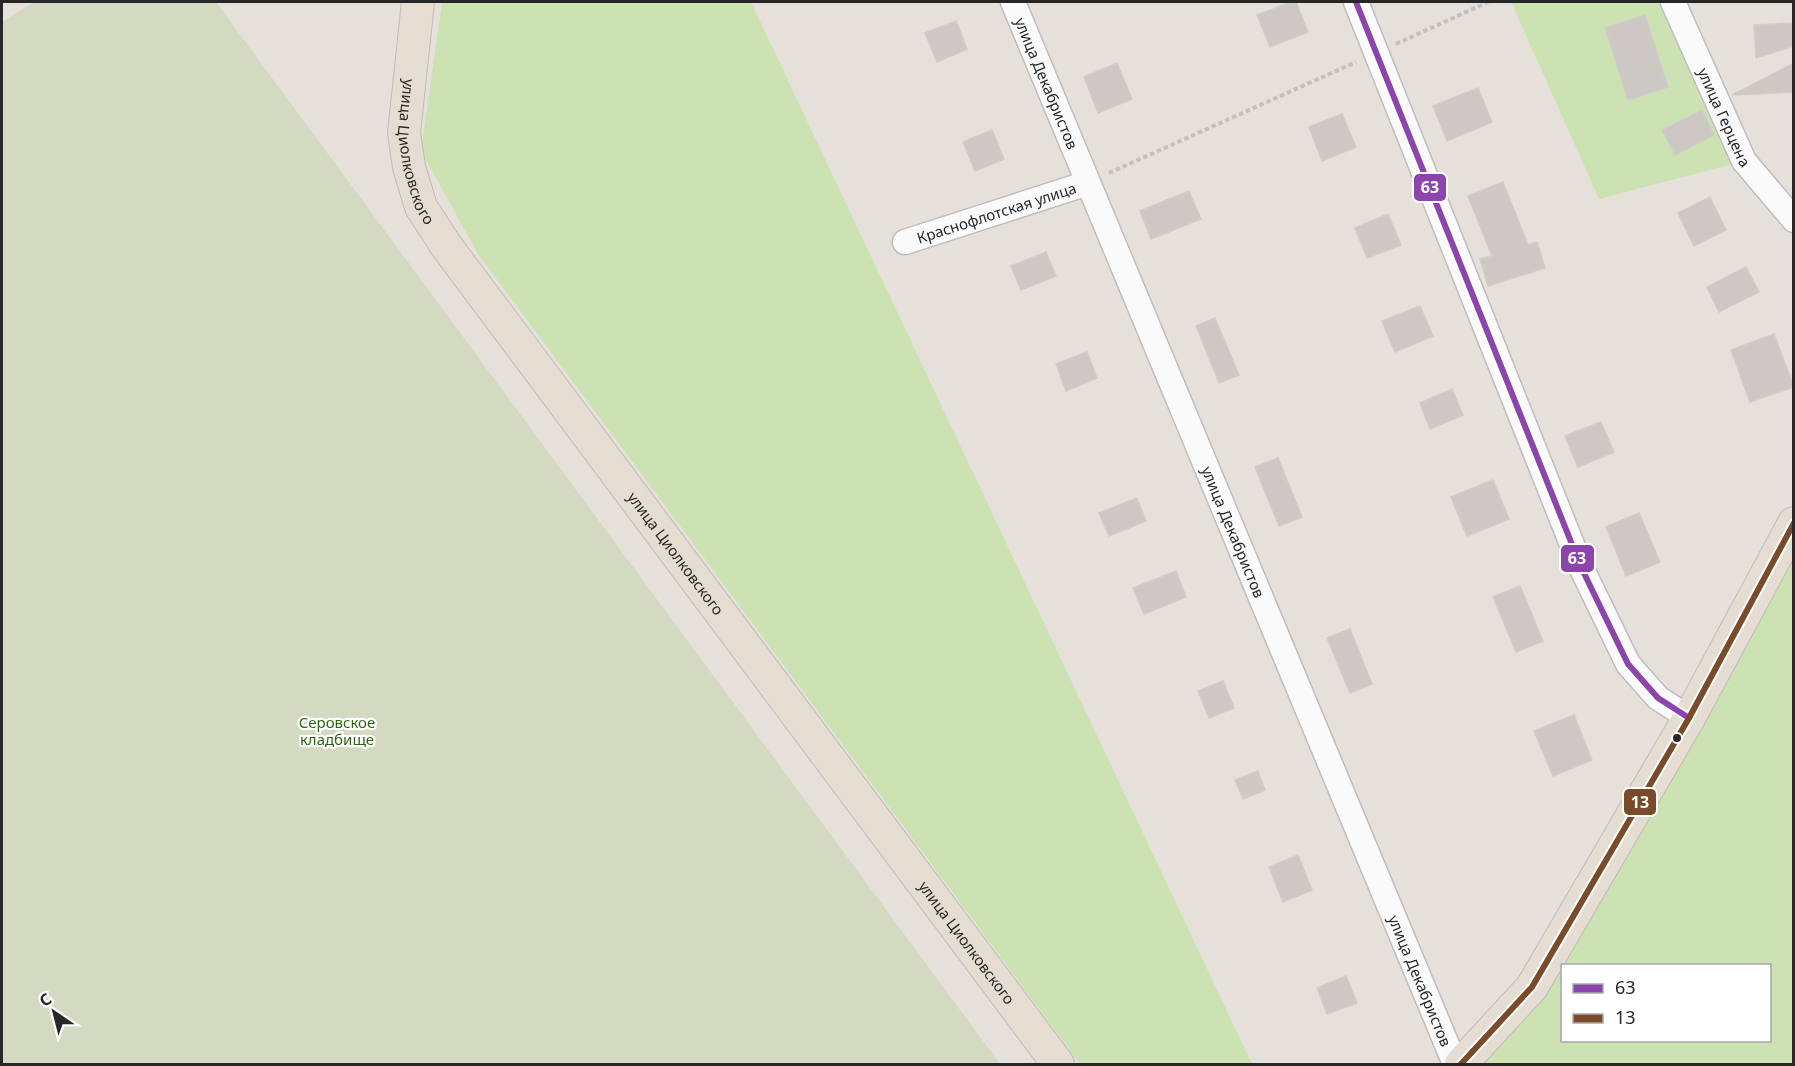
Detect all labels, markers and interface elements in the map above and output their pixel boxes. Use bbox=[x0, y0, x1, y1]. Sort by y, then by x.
street label: улица Декабристов bbox=[1011, 14, 1083, 152]
street label: улица Герцена bbox=[1694, 65, 1755, 171]
street label: улица Циолковского bbox=[394, 78, 440, 228]
line badge: 63 bbox=[1413, 173, 1447, 202]
text: 63 bbox=[1421, 176, 1439, 198]
street label: Краснофлотская улица bbox=[914, 177, 1079, 248]
street label: улица Декабристов bbox=[1197, 463, 1270, 601]
street label: улица Циолковского bbox=[623, 488, 729, 619]
line badge: 63 bbox=[1560, 544, 1595, 573]
text: 63 bbox=[1568, 547, 1586, 569]
park label: Серовское кладбище bbox=[299, 712, 375, 749]
unlabelled marker bbox=[1671, 732, 1683, 744]
line badge: 13 bbox=[1623, 788, 1657, 816]
text: 13 bbox=[1631, 791, 1649, 813]
street label: улица Циолковского bbox=[914, 877, 1020, 1008]
street label: улица Декабристов bbox=[1384, 912, 1457, 1049]
legend bbox=[1561, 964, 1771, 1042]
text: 63 bbox=[1615, 975, 1636, 999]
north arrow bbox=[24, 982, 84, 1042]
text: С bbox=[35, 988, 56, 1012]
text: 13 bbox=[1615, 1005, 1636, 1029]

